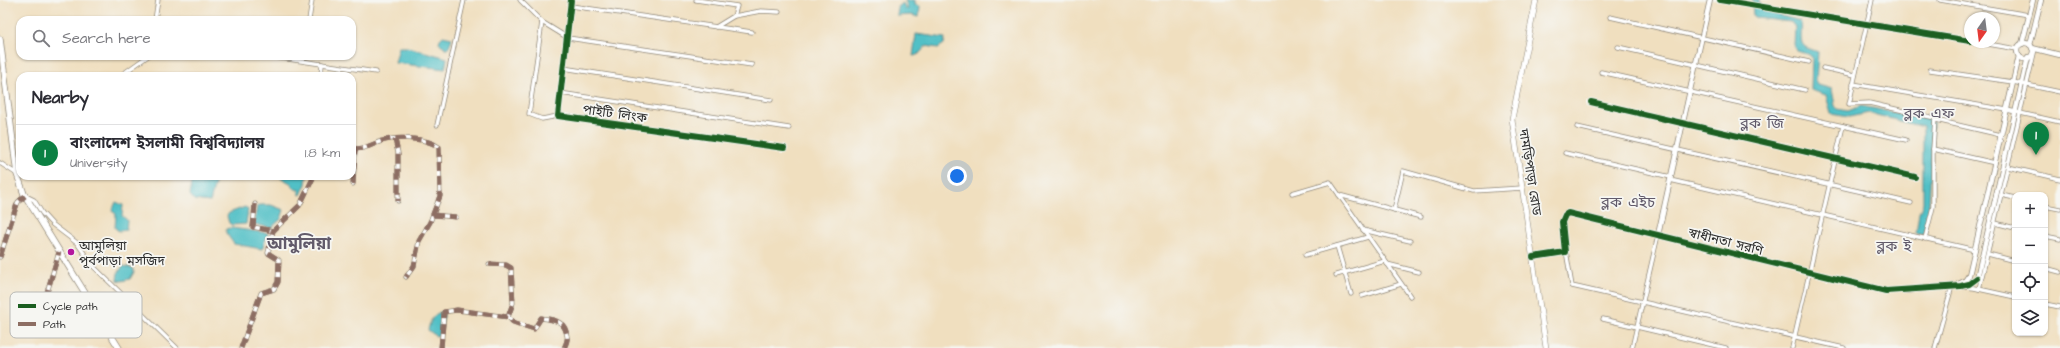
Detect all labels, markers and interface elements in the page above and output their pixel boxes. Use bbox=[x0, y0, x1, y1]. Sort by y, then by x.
north arrow bbox=[1964, 12, 2000, 48]
search box bbox=[16, 16, 356, 60]
icon: search bbox=[30, 27, 52, 49]
text: Search here bbox=[62, 28, 151, 49]
text: Nearby bbox=[32, 86, 89, 110]
street label: পাইটি লিংক bbox=[582, 101, 649, 127]
district label: ব্লক এফ bbox=[1903, 103, 1955, 124]
district label: ব্লক জি bbox=[1739, 113, 1785, 134]
pin: 1 bbox=[2023, 122, 2049, 155]
street label: দামড়িপাড়া রোড bbox=[1514, 127, 1546, 217]
text: বাংলাদেশ ইসলামী বিশ্ববিদ্যালয় bbox=[70, 133, 264, 154]
text: 1 bbox=[44, 144, 46, 162]
text: 1.8 km bbox=[305, 144, 340, 162]
text: University bbox=[70, 154, 128, 172]
your location bbox=[947, 166, 967, 186]
district label: ব্লক এইচ bbox=[1600, 192, 1656, 213]
map controls bbox=[2012, 192, 2048, 336]
button: + bbox=[2012, 192, 2048, 228]
street label: স্বাধীনতা সরণি bbox=[1686, 224, 1766, 260]
button: − bbox=[2012, 228, 2048, 264]
district label: আমুলিয়া bbox=[266, 232, 331, 256]
district label: ব্লক ই bbox=[1876, 236, 1912, 257]
place label: আমুলিয়া পূর্বপাড়া মসজিদ bbox=[78, 237, 165, 270]
marker: আমুলিয়া পূর্বপাড়া মসজিদ bbox=[66, 247, 76, 257]
button: locate bbox=[2012, 264, 2048, 300]
legend bbox=[10, 292, 142, 338]
text: Cycle path bbox=[43, 299, 98, 315]
button: layers bbox=[2012, 300, 2048, 336]
text: Path bbox=[43, 317, 66, 332]

